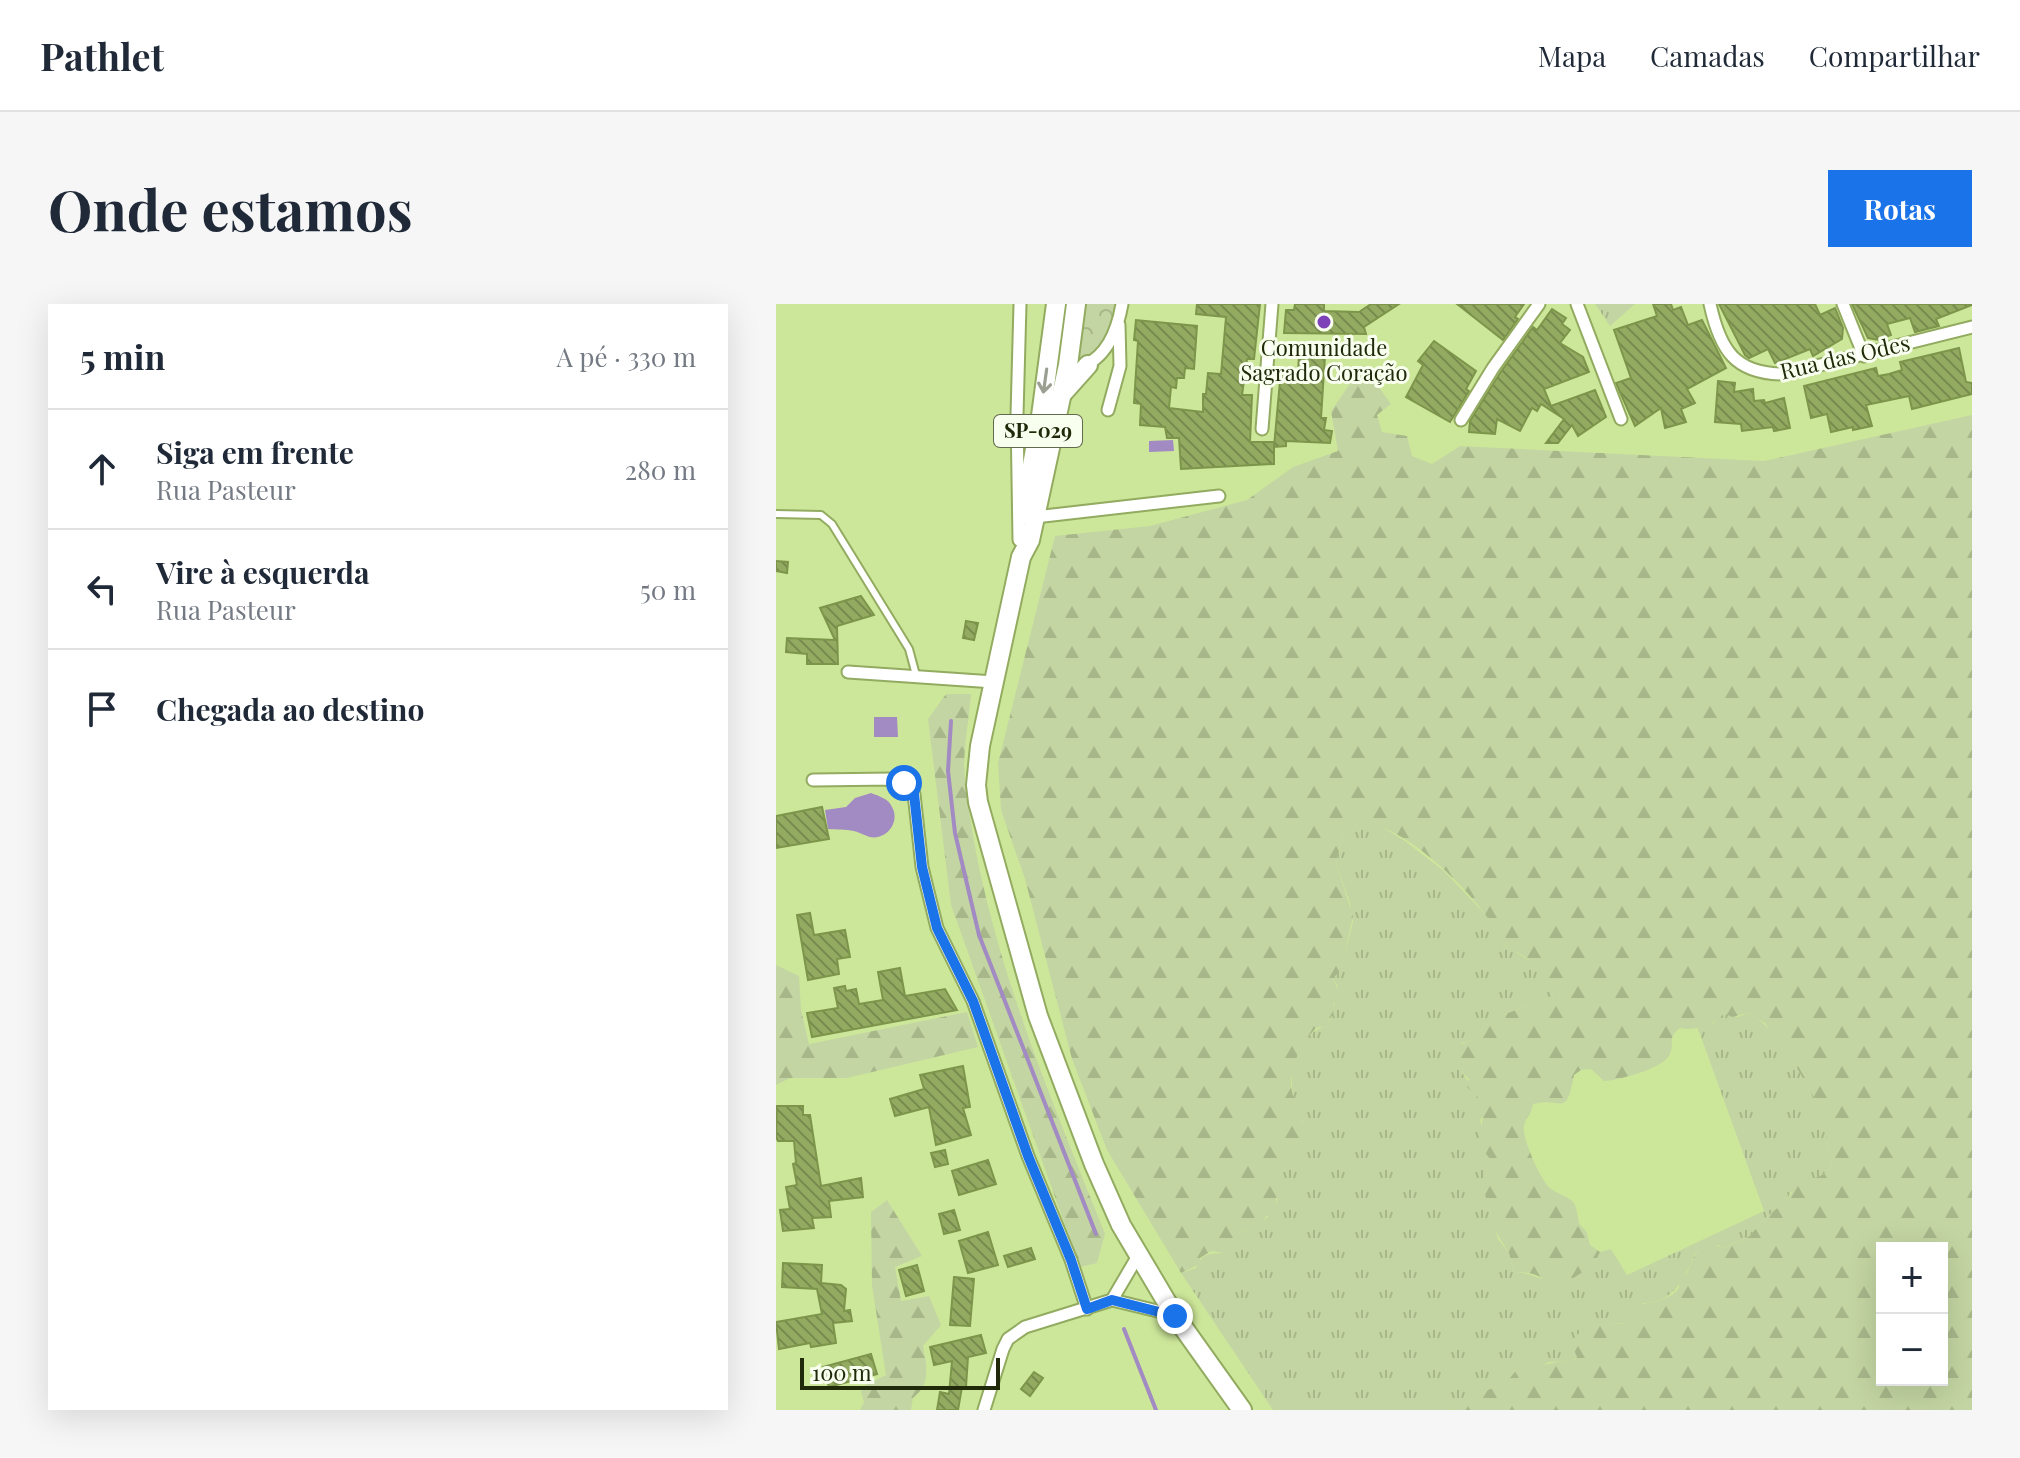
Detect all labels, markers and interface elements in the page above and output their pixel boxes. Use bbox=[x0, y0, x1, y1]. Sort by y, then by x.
text: Pathlet bbox=[40, 30, 164, 81]
text: Mapa bbox=[1538, 37, 1606, 74]
text: Camadas bbox=[1650, 37, 1765, 74]
text: Compartilhar bbox=[1809, 37, 1980, 74]
button: Rotas bbox=[1828, 170, 1972, 247]
text: Onde estamos bbox=[48, 171, 413, 246]
marker: Comunidade Sagrado Coração bbox=[1315, 313, 1333, 331]
street label: Rua das Odes bbox=[1777, 327, 1913, 386]
place label: Comunidade Sagrado Coração bbox=[1240, 332, 1408, 387]
text: 5 min bbox=[80, 333, 165, 379]
text: A pé · 330 m bbox=[556, 339, 696, 374]
one-way arrow bbox=[1038, 367, 1053, 394]
road number: SP-029 bbox=[994, 415, 1082, 447]
text: Siga em frente bbox=[156, 432, 354, 472]
icon: ahead bbox=[80, 447, 124, 491]
text: 280 m bbox=[625, 452, 696, 487]
text: Rua Pasteur bbox=[156, 472, 296, 507]
text: Vire à esquerda bbox=[156, 552, 369, 592]
icon: left bbox=[80, 567, 124, 611]
text: 50 m bbox=[640, 572, 696, 607]
text: Rua Pasteur bbox=[156, 592, 296, 627]
icon: arrive bbox=[80, 687, 124, 731]
text: Chegada ao destino bbox=[156, 689, 424, 729]
route start bbox=[886, 765, 922, 801]
map controls bbox=[1876, 1242, 1948, 1386]
button: + bbox=[1876, 1242, 1948, 1314]
route end bbox=[1157, 1298, 1193, 1334]
button: − bbox=[1876, 1314, 1948, 1386]
scale bar bbox=[800, 1354, 1000, 1390]
text: 100 m bbox=[812, 1357, 872, 1387]

